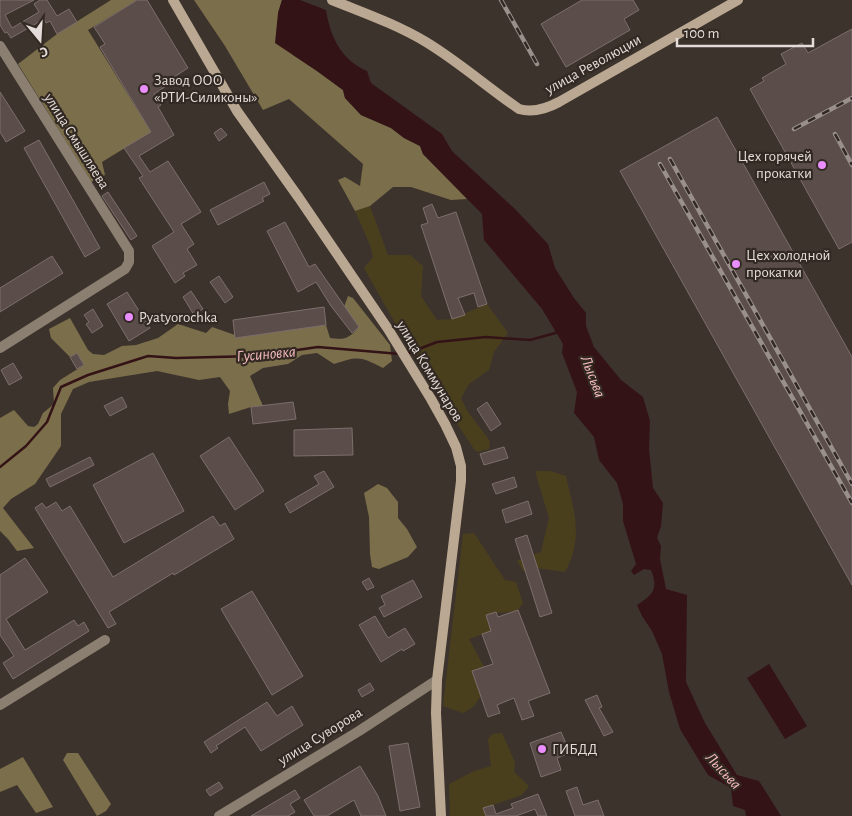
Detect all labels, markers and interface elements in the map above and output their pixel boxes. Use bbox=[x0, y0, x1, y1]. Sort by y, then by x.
north arrow bbox=[15, 15, 65, 65]
scale bar bbox=[677, 15, 813, 47]
text: 100 m bbox=[684, 26, 719, 41]
street label: улица Революции bbox=[542, 32, 644, 97]
text: С bbox=[38, 44, 50, 59]
place label: Завод ООО «РТИ-Силиконы» bbox=[154, 73, 257, 105]
marker: Завод ООО «РТИ-Силиконы» bbox=[138, 83, 150, 95]
street label: улица Смышляева bbox=[41, 90, 112, 192]
place label: Цех горячей прокатки bbox=[737, 149, 812, 181]
marker: Цех горячей прокатки bbox=[816, 159, 828, 171]
place label: Цех холодной прокатки bbox=[746, 248, 831, 280]
marker: Цех холодной прокатки bbox=[730, 258, 742, 270]
place label: Pyatyorochka bbox=[139, 310, 217, 325]
marker: Pyatyorochka bbox=[123, 311, 135, 323]
street label: улица Коммунаров bbox=[393, 317, 466, 424]
water label: Гусиновка bbox=[236, 343, 297, 365]
water label: Лысьва bbox=[577, 352, 608, 400]
street label: улица Суворова bbox=[275, 705, 365, 769]
place label: ГИБДД bbox=[552, 742, 598, 757]
marker: ГИБДД bbox=[536, 743, 548, 755]
water label: Лысьва bbox=[702, 748, 744, 792]

